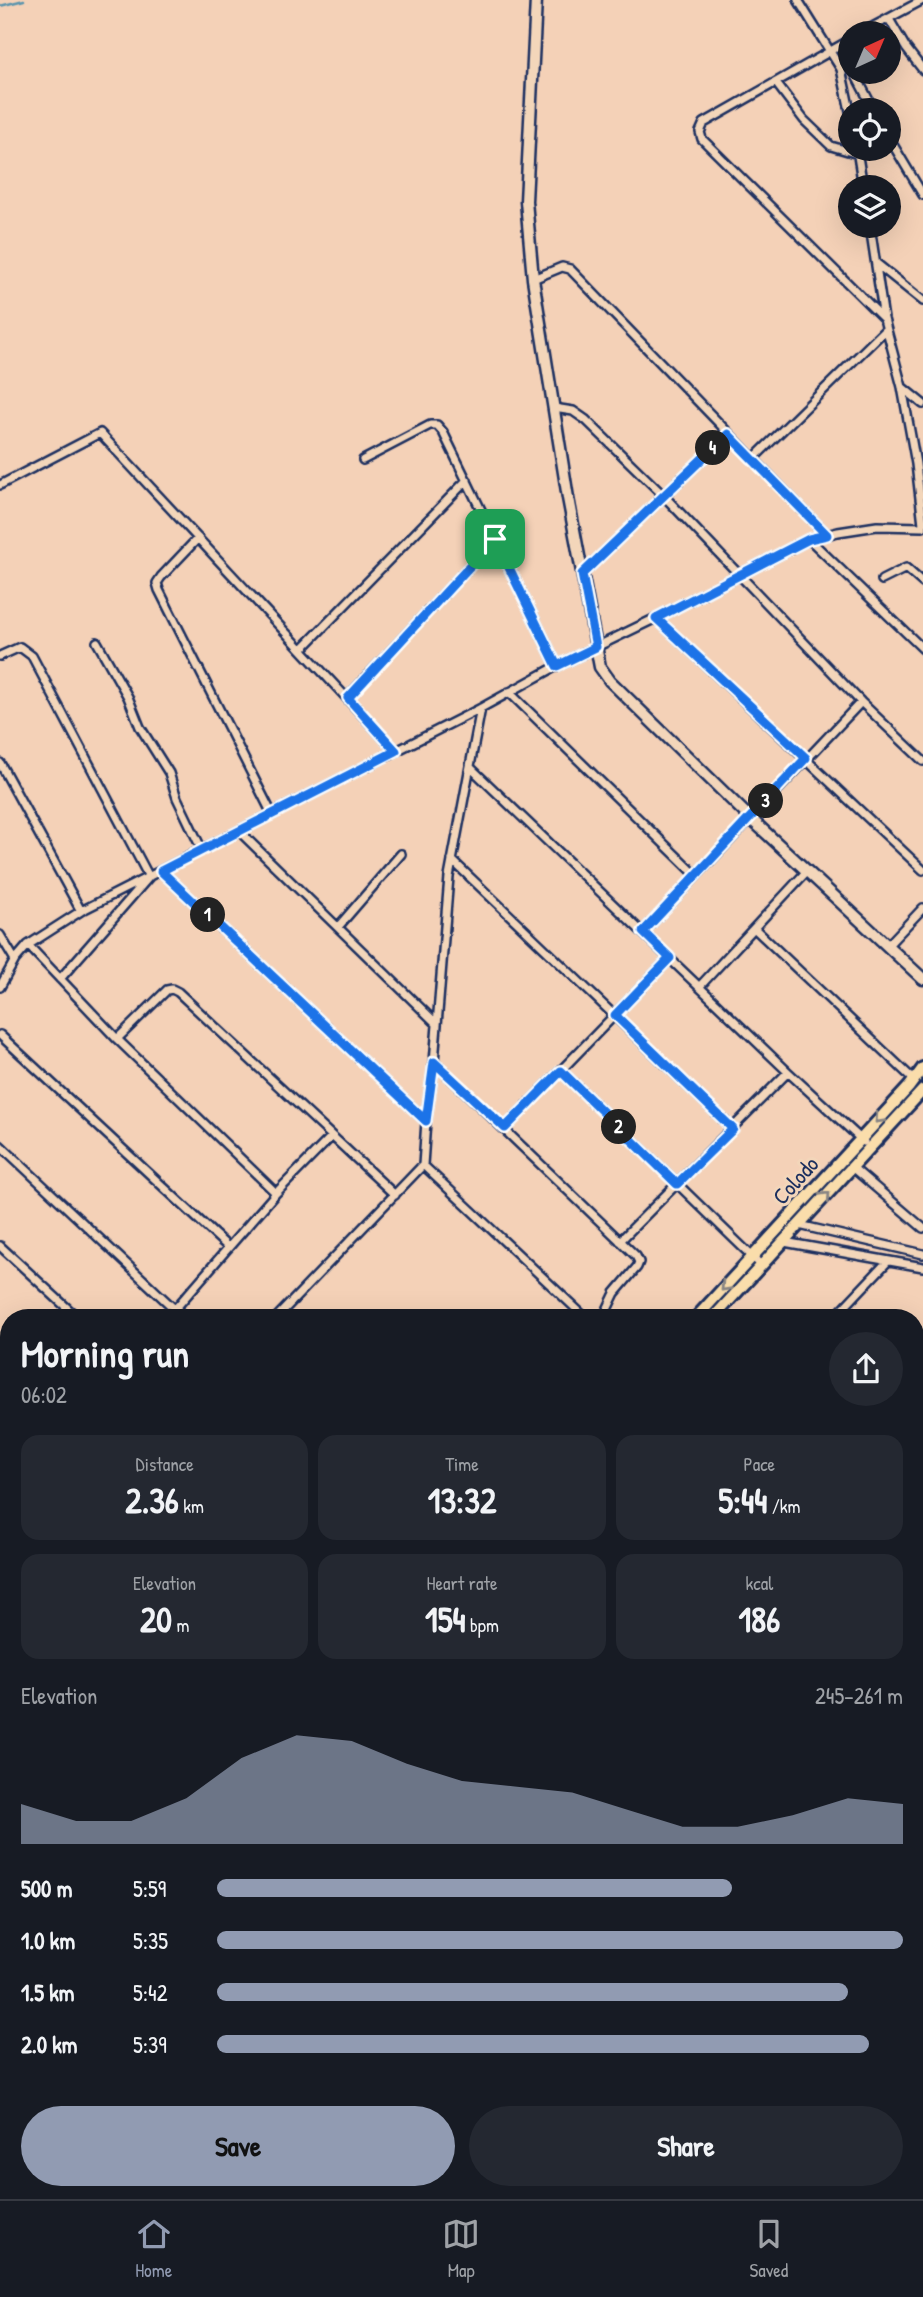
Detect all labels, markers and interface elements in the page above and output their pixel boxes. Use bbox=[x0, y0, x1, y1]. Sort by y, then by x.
north arrow bbox=[838, 21, 901, 84]
map controls bbox=[838, 21, 901, 238]
button: locate bbox=[838, 98, 901, 161]
button: layers bbox=[838, 175, 901, 238]
pin: 4 bbox=[696, 430, 730, 466]
text: 4 bbox=[709, 434, 716, 460]
pin bbox=[465, 509, 525, 569]
icon: arrive bbox=[476, 520, 514, 558]
pin: 3 bbox=[748, 784, 784, 818]
text: 3 bbox=[761, 787, 770, 813]
pin: 1 bbox=[190, 898, 226, 932]
text: 1 bbox=[204, 901, 211, 927]
pin: 2 bbox=[602, 1110, 636, 1144]
one-way arrow bbox=[874, 1111, 887, 1124]
text: 2 bbox=[614, 1113, 623, 1139]
street label: Colodo bbox=[765, 1149, 825, 1211]
one-way arrow bbox=[818, 1191, 831, 1204]
one-way arrow bbox=[720, 1279, 733, 1292]
text: Morning run bbox=[21, 1327, 189, 1379]
button: share bbox=[829, 1332, 903, 1406]
text: 06:02 bbox=[21, 1379, 67, 1410]
text: Distance bbox=[136, 1451, 194, 1477]
text: Time bbox=[445, 1451, 479, 1477]
text: Pace bbox=[744, 1451, 775, 1477]
text: 2.36 bbox=[125, 1477, 179, 1524]
text: 13:32 bbox=[428, 1477, 496, 1524]
text: 5:44 bbox=[718, 1477, 767, 1524]
text: km bbox=[179, 1493, 204, 1519]
text: /km bbox=[767, 1493, 801, 1519]
text: Elevation bbox=[133, 1570, 196, 1596]
text: Heart rate bbox=[427, 1570, 497, 1596]
text: kcal bbox=[745, 1570, 773, 1596]
text: 20 bbox=[140, 1596, 172, 1643]
text: 154 bbox=[425, 1596, 466, 1643]
text: 186 bbox=[738, 1596, 780, 1643]
text: m bbox=[172, 1612, 189, 1638]
text: bpm bbox=[466, 1612, 499, 1638]
text: Elevation bbox=[21, 1680, 97, 1711]
text: 245–261 m bbox=[815, 1680, 903, 1711]
text: 500 m bbox=[21, 1873, 72, 1904]
text: 5:59 bbox=[133, 1873, 166, 1904]
text: 1.0 km bbox=[21, 1925, 75, 1956]
text: 5:35 bbox=[133, 1925, 168, 1956]
text: 1.5 km bbox=[21, 1977, 74, 2008]
text: 5:42 bbox=[133, 1977, 167, 2008]
text: 2.0 km bbox=[21, 2029, 77, 2060]
text: 5:39 bbox=[133, 2029, 167, 2060]
button: Save bbox=[21, 2106, 455, 2186]
button: Share bbox=[469, 2106, 903, 2186]
tab: Home bbox=[135, 2215, 173, 2283]
tab: Map bbox=[442, 2215, 480, 2283]
tab: Saved bbox=[750, 2215, 788, 2283]

